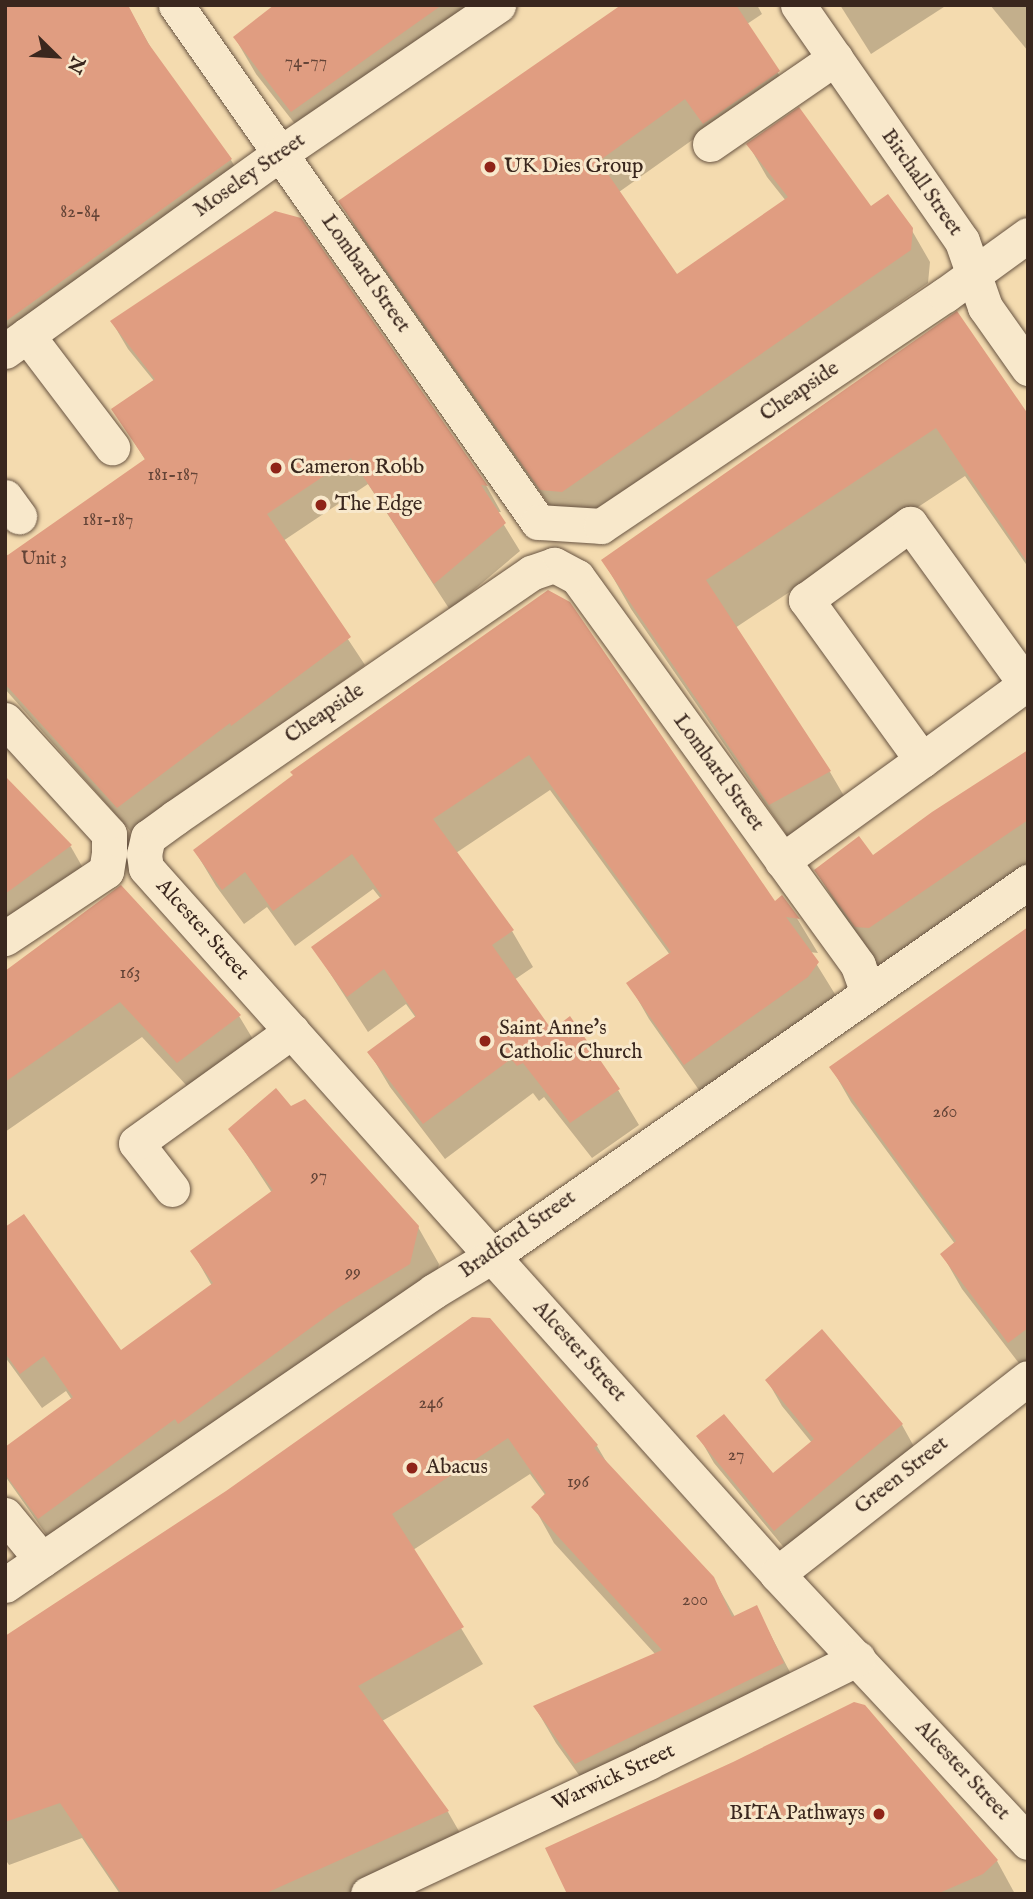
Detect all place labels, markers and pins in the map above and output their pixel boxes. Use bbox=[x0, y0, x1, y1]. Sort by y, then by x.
place label: UK Dies Group bbox=[504, 154, 643, 180]
marker: UK Dies Group bbox=[482, 159, 498, 175]
place label: Cameron Robb bbox=[290, 455, 424, 481]
marker: Cameron Robb bbox=[268, 460, 284, 476]
place label: The Edge bbox=[335, 492, 422, 518]
marker: The Edge bbox=[313, 497, 329, 513]
place label: Saint Anne's Catholic Church bbox=[499, 1016, 642, 1066]
marker: Saint Anne's Catholic Church bbox=[477, 1033, 493, 1049]
place label: Abacus bbox=[426, 1455, 488, 1481]
marker: Abacus bbox=[404, 1460, 420, 1476]
place label: BITA Pathways bbox=[729, 1801, 865, 1827]
marker: BITA Pathways bbox=[871, 1806, 887, 1822]

